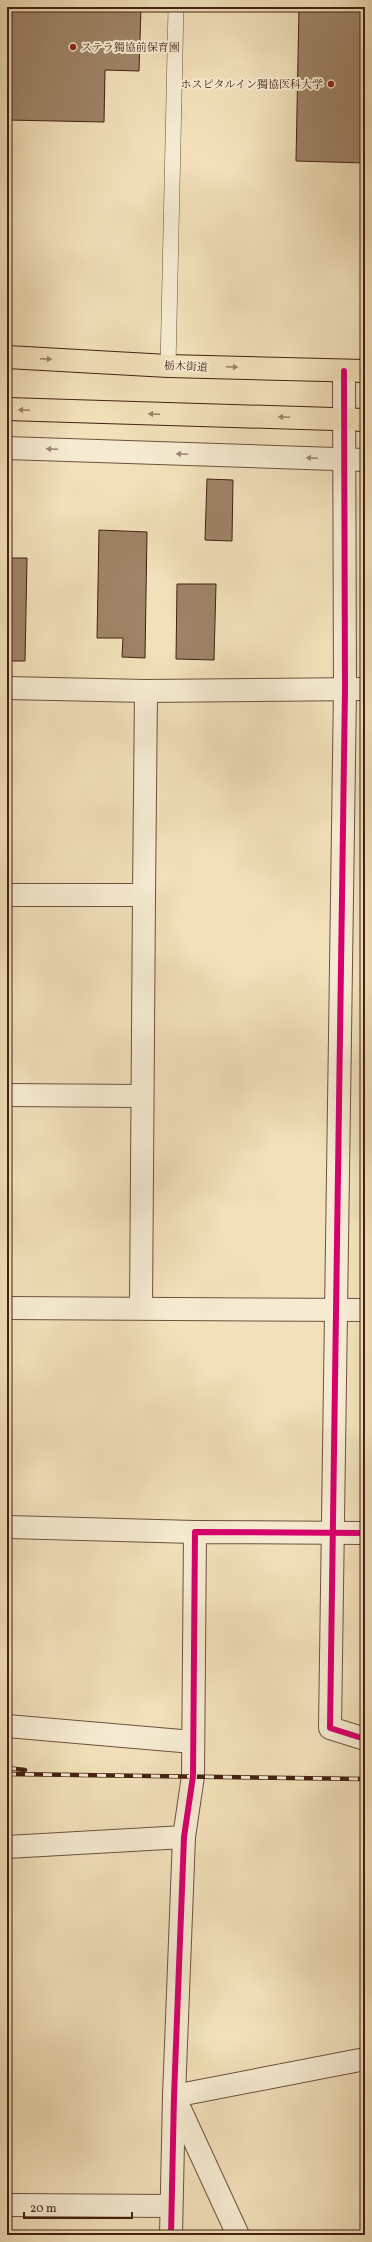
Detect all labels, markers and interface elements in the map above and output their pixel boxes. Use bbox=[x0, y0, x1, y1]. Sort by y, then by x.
place label: ステラ獨協前保育園 bbox=[81, 41, 180, 56]
marker: ステラ獨協前保育園 bbox=[68, 42, 78, 52]
place label: ホスピタルイン獨協医科大学 bbox=[181, 78, 323, 93]
marker: ホスピタルイン獨協医科大学 bbox=[326, 79, 336, 89]
one-way arrow bbox=[40, 356, 53, 362]
street label: 栃木街道 bbox=[164, 359, 208, 376]
one-way arrow bbox=[226, 364, 238, 371]
one-way arrow bbox=[17, 407, 30, 413]
one-way arrow bbox=[148, 410, 160, 417]
one-way arrow bbox=[278, 414, 290, 421]
one-way arrow bbox=[46, 446, 58, 453]
one-way arrow bbox=[175, 451, 188, 457]
one-way arrow bbox=[305, 455, 318, 461]
scale bar bbox=[24, 2194, 132, 2220]
text: 20 m bbox=[30, 2201, 57, 2217]

